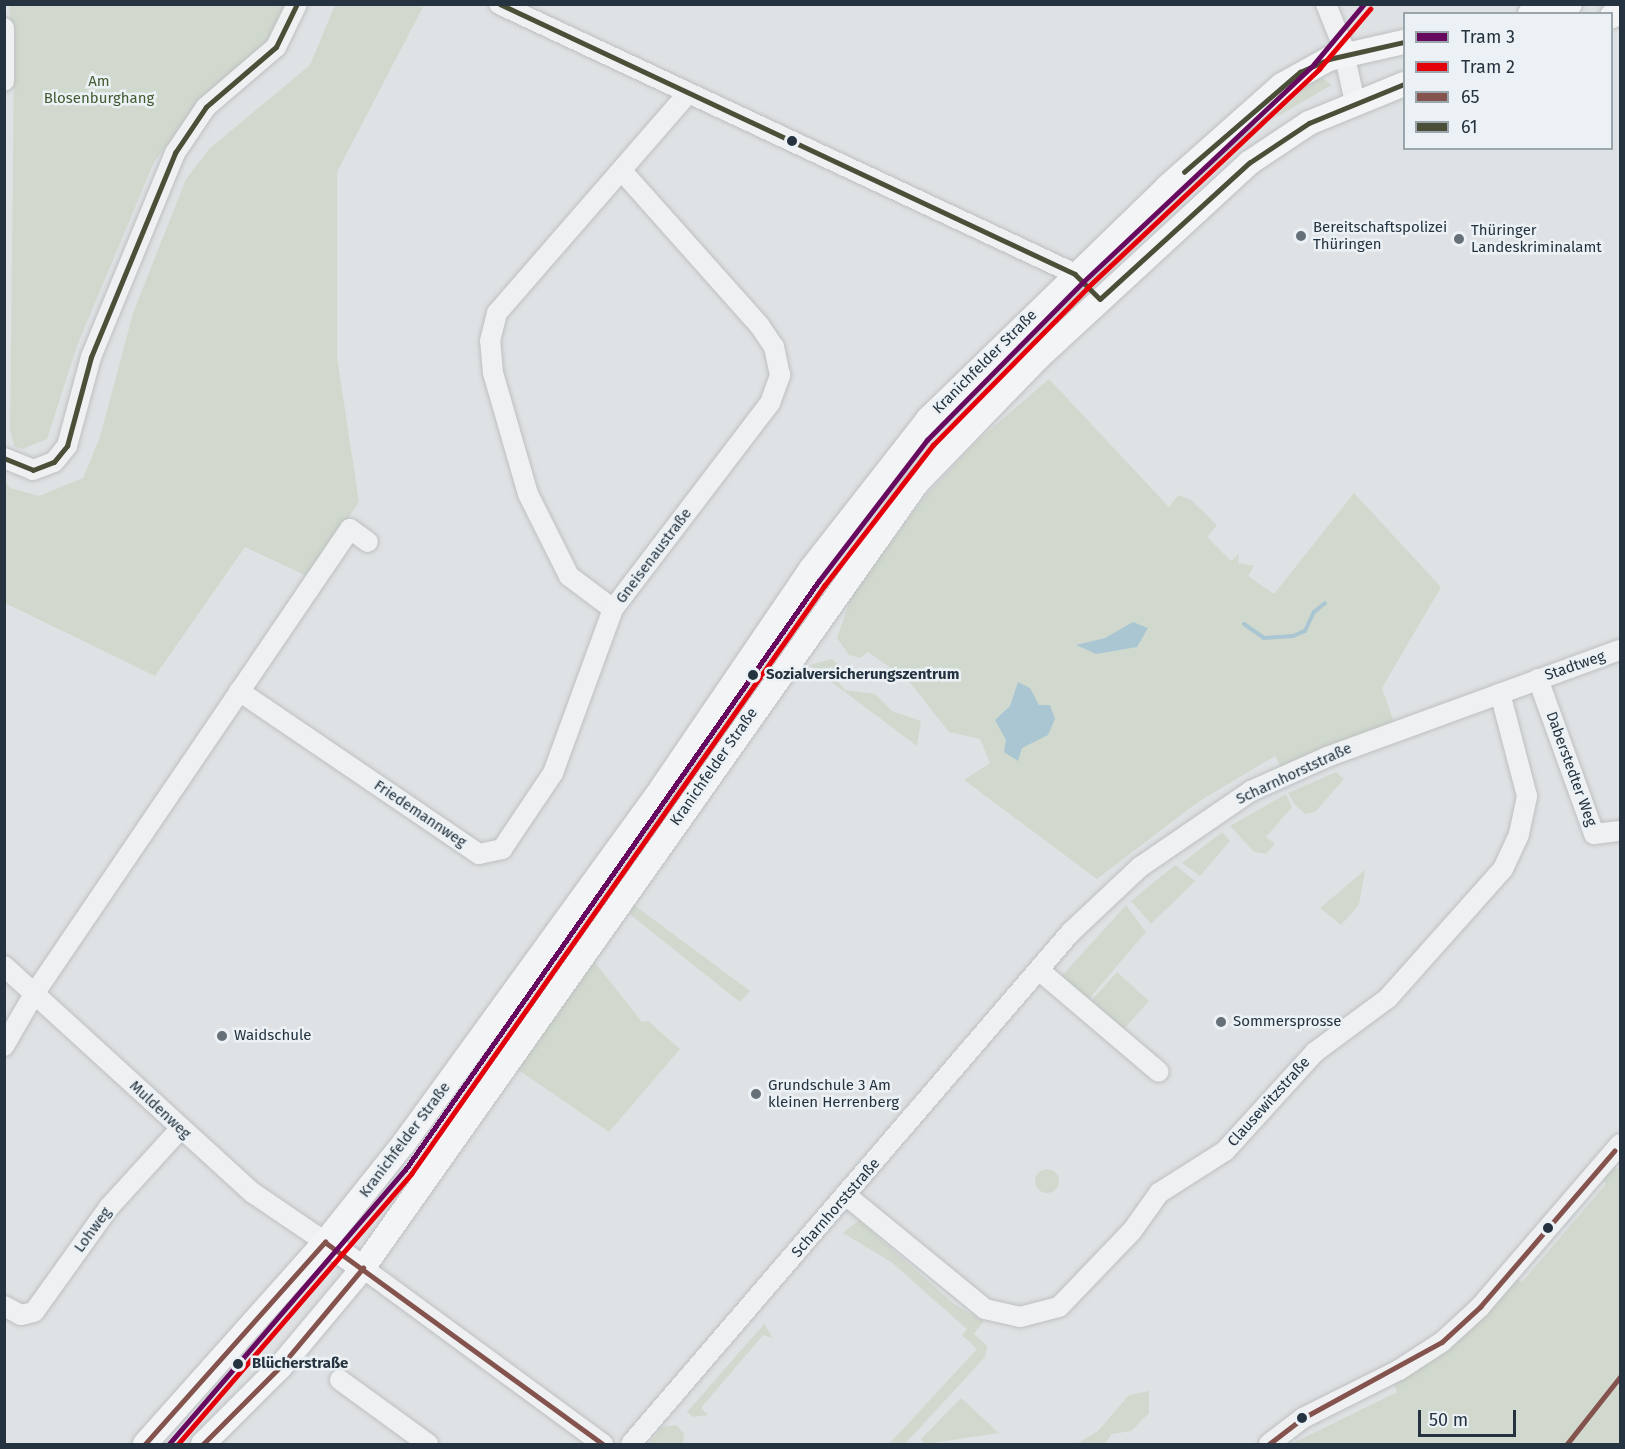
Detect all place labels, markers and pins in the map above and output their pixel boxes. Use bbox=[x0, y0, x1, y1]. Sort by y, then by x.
unlabelled marker bbox=[786, 135, 798, 147]
place label: Bereitschaftspolizei Thüringen bbox=[1313, 218, 1447, 253]
place label: Thüringer Landeskriminalamt bbox=[1471, 221, 1602, 256]
marker: Bereitschaftspolizei Thüringen bbox=[1294, 229, 1308, 243]
marker: Thüringer Landeskriminalamt bbox=[1452, 232, 1466, 246]
marker: Sozialversicherungszentrum bbox=[744, 666, 762, 684]
place label: Sozialversicherungszentrum bbox=[766, 666, 959, 684]
place label: Sommersprosse bbox=[1233, 1013, 1341, 1031]
marker: Sommersprosse bbox=[1214, 1015, 1228, 1029]
place label: Waidschule bbox=[234, 1027, 311, 1045]
marker: Waidschule bbox=[215, 1029, 229, 1043]
place label: Grundschule 3 Am kleinen Herrenberg bbox=[768, 1076, 899, 1111]
marker: Grundschule 3 Am kleinen Herrenberg bbox=[749, 1087, 763, 1101]
unlabelled marker bbox=[1542, 1222, 1554, 1234]
marker: Blücherstraße bbox=[229, 1355, 247, 1373]
place label: Blücherstraße bbox=[252, 1355, 348, 1373]
unlabelled marker bbox=[1296, 1412, 1308, 1424]

